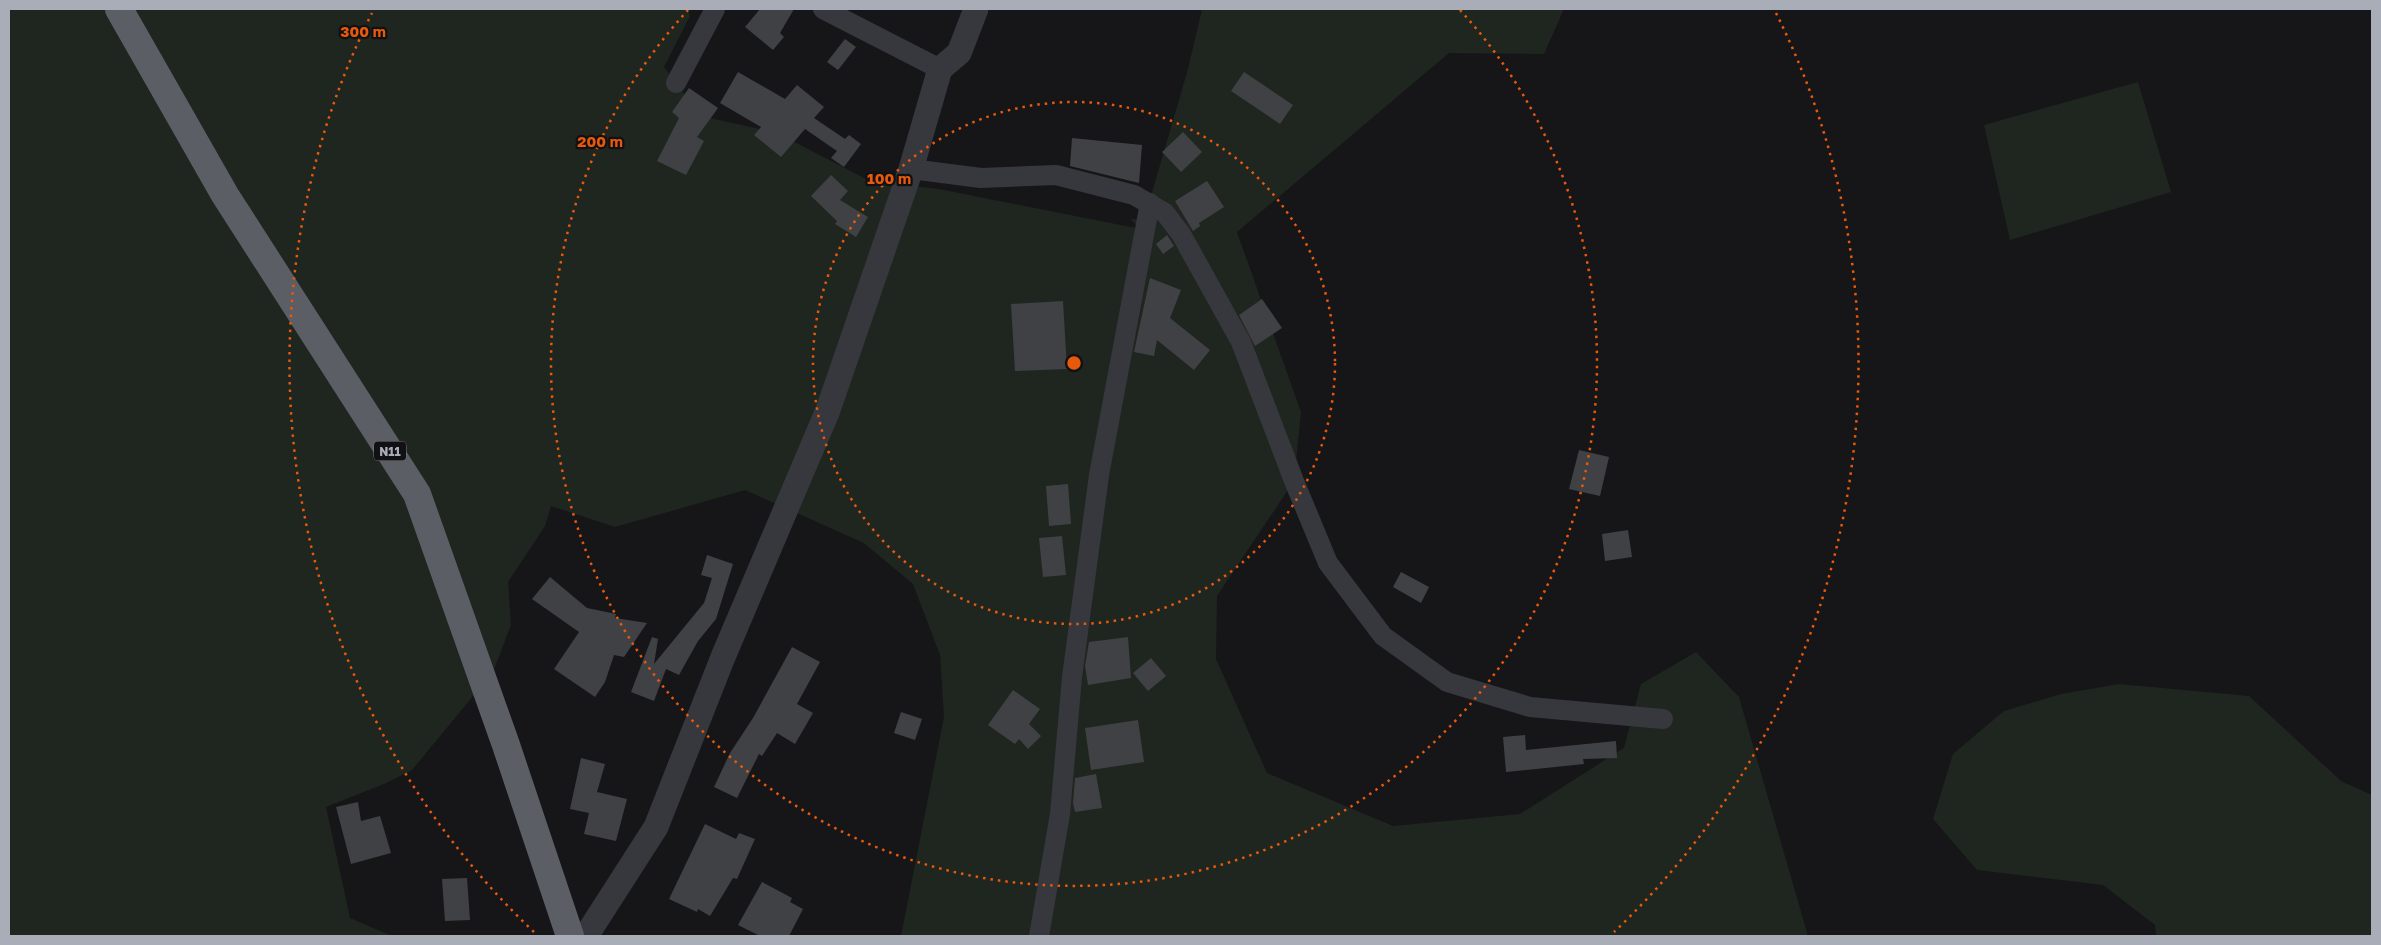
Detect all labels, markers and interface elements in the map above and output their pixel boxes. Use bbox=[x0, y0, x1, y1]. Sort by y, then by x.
text: 300 m bbox=[340, 22, 386, 40]
text: 200 m bbox=[577, 132, 623, 150]
text: 100 m bbox=[867, 169, 911, 187]
centre of rings bbox=[1065, 354, 1083, 372]
road number: N11 bbox=[374, 442, 406, 461]

